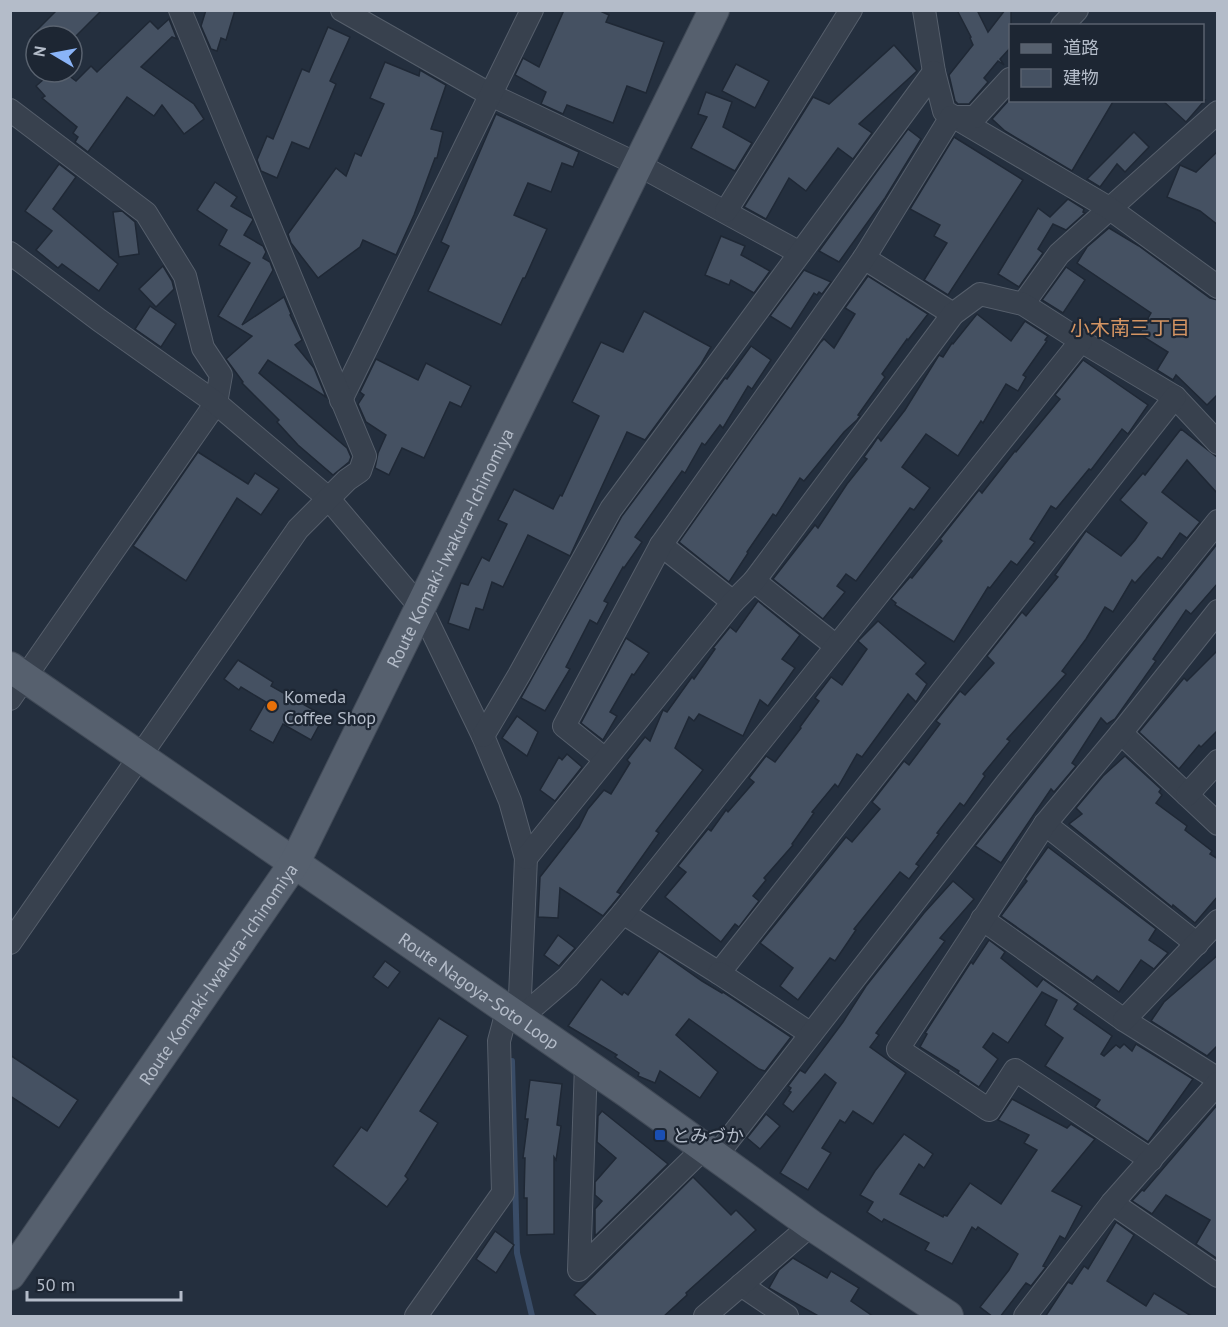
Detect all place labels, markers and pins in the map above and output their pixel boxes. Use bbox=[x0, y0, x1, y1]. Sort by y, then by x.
place label: Komeda Coffee Shop bbox=[284, 685, 376, 729]
marker: Komeda Coffee Shop bbox=[265, 699, 279, 713]
place label: とみづか bbox=[672, 1124, 744, 1147]
marker: とみづか bbox=[653, 1128, 667, 1142]

